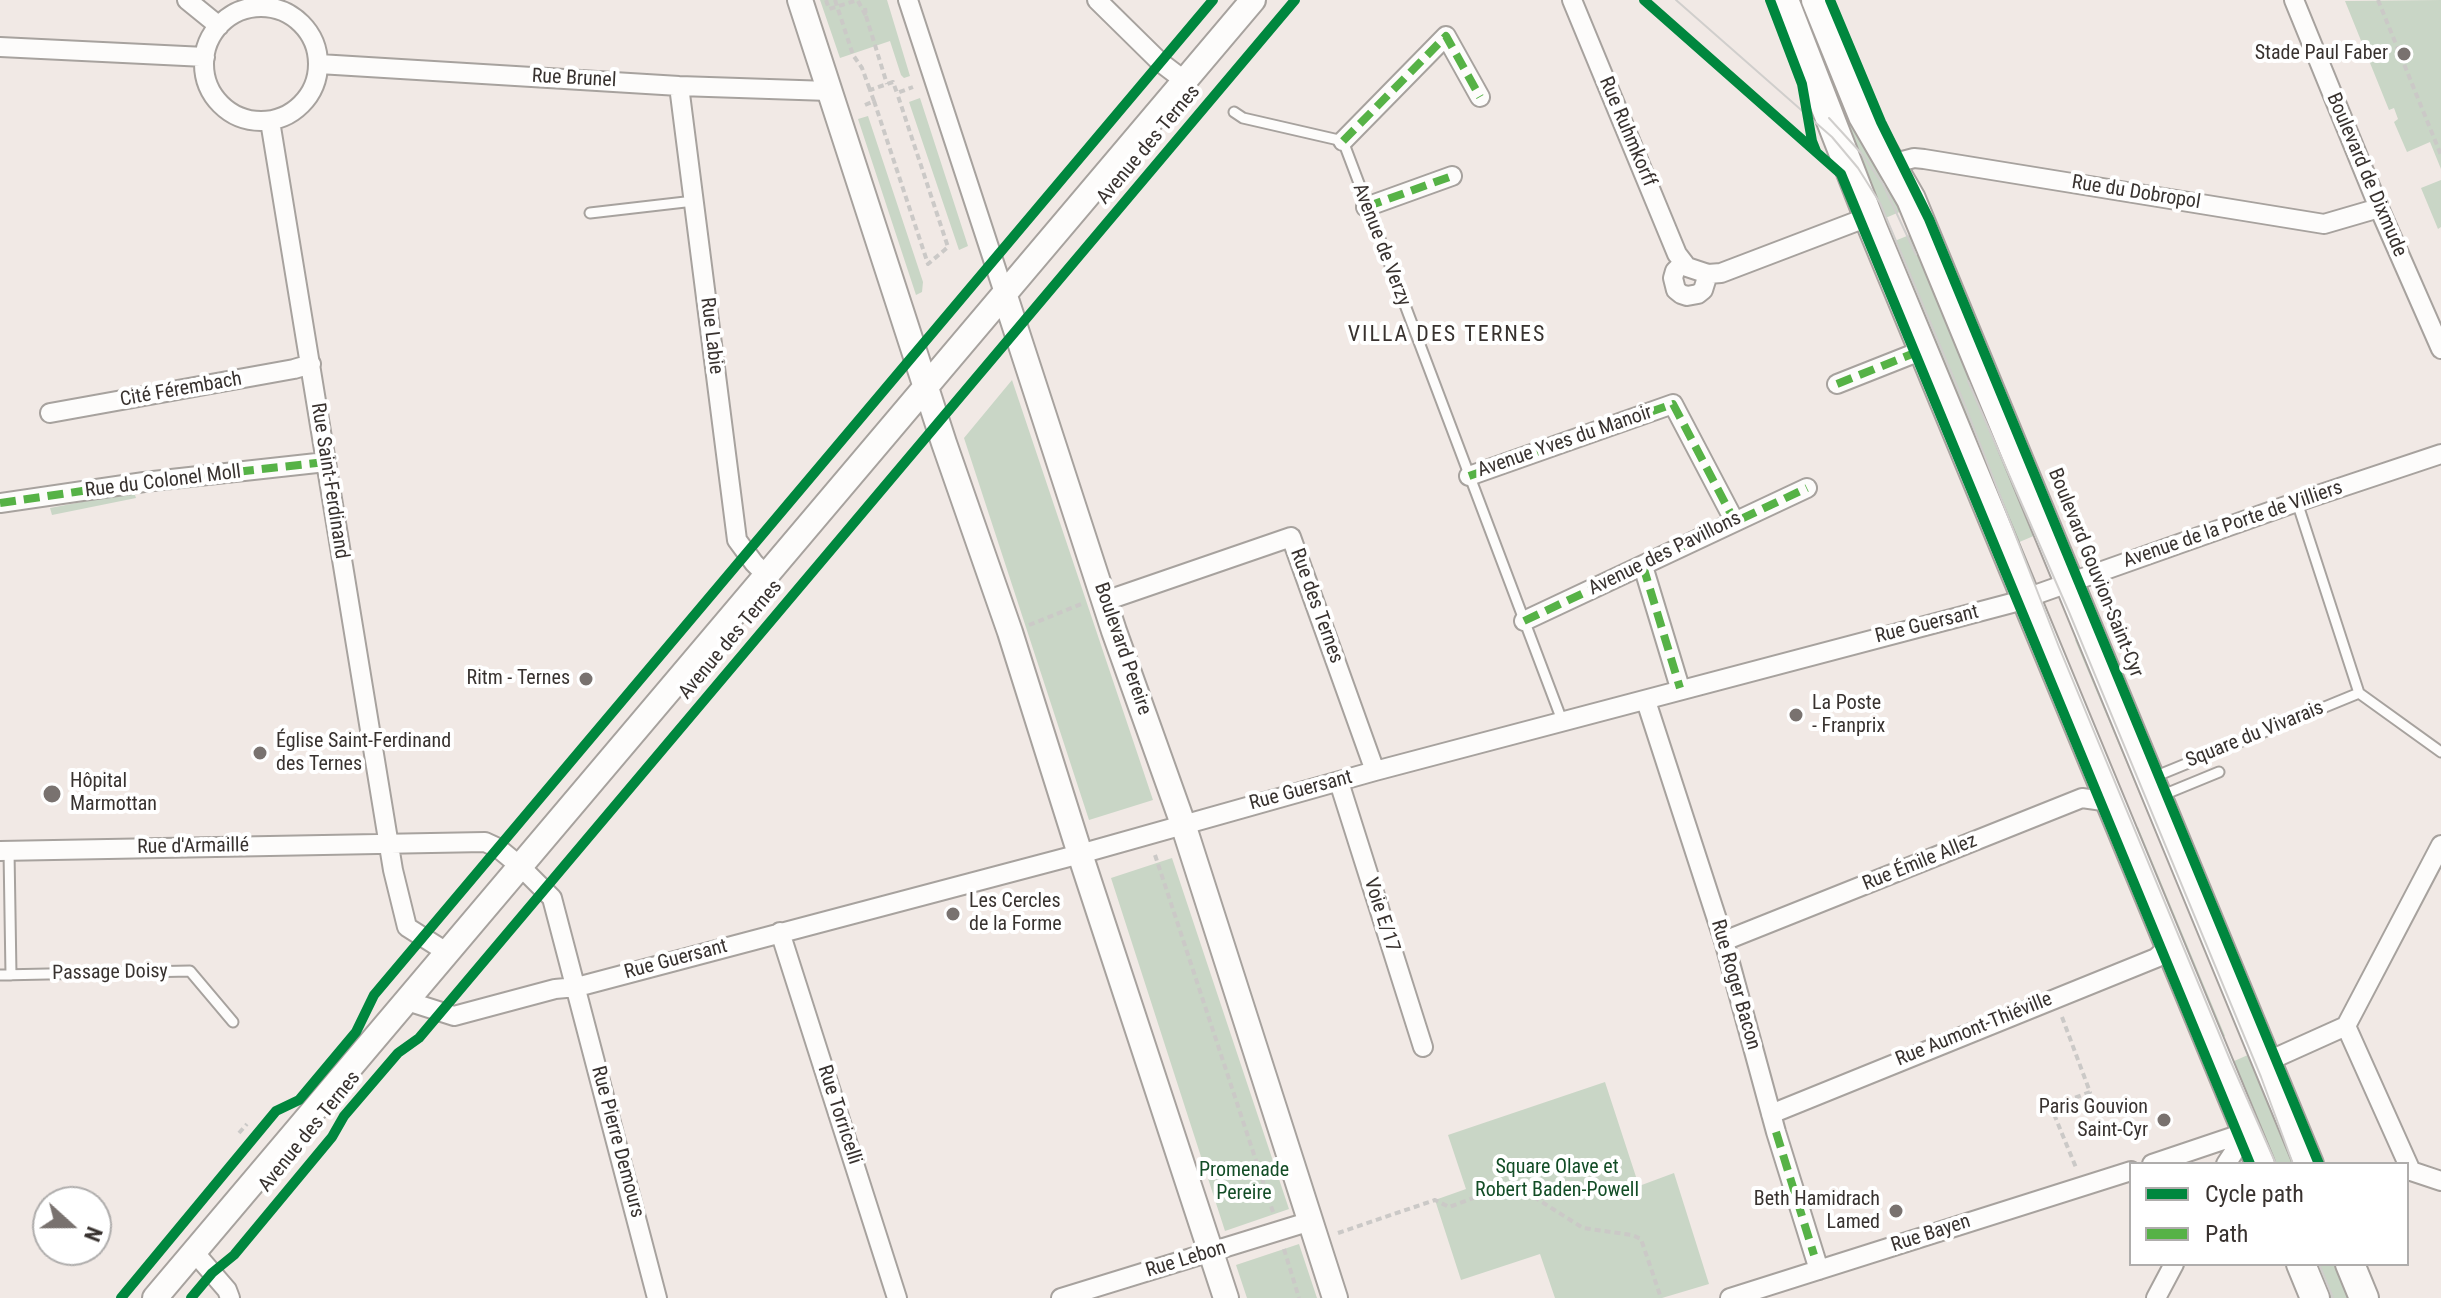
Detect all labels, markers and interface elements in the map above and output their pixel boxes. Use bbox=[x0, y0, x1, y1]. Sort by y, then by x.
place label: Stade Paul Faber bbox=[2255, 42, 2388, 66]
marker: Stade Paul Faber bbox=[2395, 45, 2413, 63]
street label: Rue Brunel bbox=[531, 65, 617, 93]
street label: Rue Ruhmkorff bbox=[1593, 73, 1661, 191]
street label: Avenue des Ternes bbox=[1092, 80, 1206, 210]
street label: Boulevard de Dixmude bbox=[2321, 90, 2411, 260]
street label: Rue du Dobropol bbox=[2070, 171, 2202, 215]
street label: Avenue de Verzy bbox=[1347, 180, 1415, 310]
street label: Rue Labie bbox=[694, 296, 728, 376]
district label: VILLA DES TERNES bbox=[1348, 322, 1546, 348]
street label: Cité Férembach bbox=[118, 367, 244, 413]
street label: Rue Saint-Ferdinand bbox=[305, 401, 353, 561]
street label: Avenue Yves du Manoir bbox=[1474, 401, 1656, 483]
street label: Rue du Colonel Moll bbox=[84, 461, 242, 503]
street label: Boulevard Gouvion-Saint-Cyr bbox=[2042, 465, 2148, 681]
street label: Avenue de la Porte de Villiers bbox=[2120, 476, 2346, 574]
street label: Avenue des Pavillons bbox=[1585, 507, 1745, 601]
street label: Rue des Ternes bbox=[1284, 545, 1348, 667]
street label: Avenue des Ternes bbox=[674, 575, 788, 705]
street label: Boulevard Pereire bbox=[1088, 580, 1156, 718]
street label: Rue Guersant bbox=[1873, 601, 1981, 649]
place label: Ritm - Ternes bbox=[467, 667, 570, 691]
marker: Ritm - Ternes bbox=[577, 670, 595, 688]
place label: La Poste - Franprix bbox=[1812, 692, 1885, 739]
street label: Square du Vivarais bbox=[2183, 696, 2327, 774]
marker: La Poste - Franprix bbox=[1787, 706, 1805, 724]
place label: Église Saint-Ferdinand des Ternes bbox=[276, 730, 451, 777]
marker: Église Saint-Ferdinand des Ternes bbox=[251, 744, 269, 762]
street label: Rue Guersant bbox=[1247, 766, 1355, 816]
place label: Hôpital Marmottan bbox=[70, 770, 157, 817]
marker: Hôpital Marmottan bbox=[41, 783, 63, 805]
street label: Rue Émile Allez bbox=[1859, 829, 1981, 897]
street label: Rue d'Armaillé bbox=[137, 834, 249, 860]
street label: Voie E/17 bbox=[1358, 875, 1404, 955]
place label: Les Cercles de la Forme bbox=[969, 890, 1062, 937]
marker: Les Cercles de la Forme bbox=[944, 905, 962, 923]
street label: Rue Roger Bacon bbox=[1705, 917, 1765, 1053]
street label: Rue Guersant bbox=[622, 935, 730, 985]
street label: Passage Doisy bbox=[52, 960, 168, 986]
street label: Rue Aumont-Thiéville bbox=[1892, 988, 2056, 1072]
street label: Rue Torricelli bbox=[812, 1062, 866, 1168]
street label: Rue Pierre Demours bbox=[585, 1064, 649, 1220]
street label: Avenue des Ternes bbox=[254, 1067, 366, 1197]
place label: Paris Gouvion Saint-Cyr bbox=[2039, 1096, 2148, 1143]
marker: Paris Gouvion Saint-Cyr bbox=[2155, 1111, 2173, 1129]
park label: Square Olave et Robert Baden-Powell bbox=[1475, 1156, 1639, 1203]
park label: Promenade Pereire bbox=[1199, 1159, 1289, 1206]
legend bbox=[2129, 1162, 2409, 1266]
text: Cycle path bbox=[2205, 1180, 2304, 1208]
north arrow bbox=[32, 1186, 112, 1266]
place label: Beth Hamidrach Lamed bbox=[1754, 1188, 1880, 1235]
marker: Beth Hamidrach Lamed bbox=[1887, 1202, 1905, 1220]
street label: Rue Bayen bbox=[1888, 1210, 1974, 1258]
text: Path bbox=[2205, 1220, 2248, 1248]
text: N bbox=[79, 1223, 107, 1245]
street label: Rue Lebon bbox=[1143, 1236, 1229, 1284]

